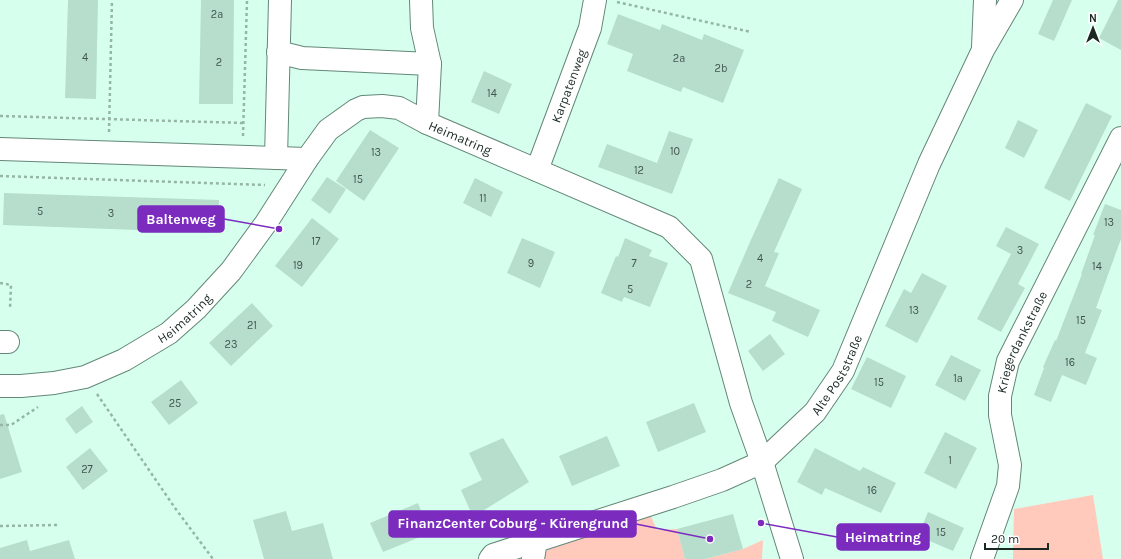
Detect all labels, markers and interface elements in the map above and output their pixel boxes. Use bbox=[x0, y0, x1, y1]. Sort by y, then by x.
house number: 2a bbox=[211, 8, 223, 21]
north arrow bbox=[1073, 8, 1113, 48]
text: N bbox=[1089, 12, 1097, 25]
street label: Karpatenweg bbox=[548, 46, 589, 125]
house number: 4 bbox=[82, 51, 88, 64]
house number: 2a bbox=[673, 52, 685, 65]
house number: 2 bbox=[216, 56, 222, 69]
house number: 2b bbox=[715, 62, 727, 75]
house number: 14 bbox=[487, 87, 497, 100]
street label: Heimatring bbox=[427, 117, 495, 158]
house number: 10 bbox=[670, 145, 680, 158]
house number: 13 bbox=[371, 146, 381, 159]
house number: 12 bbox=[634, 164, 644, 177]
house number: 15 bbox=[353, 173, 363, 186]
house number: 11 bbox=[479, 192, 487, 205]
house number: 5 bbox=[37, 205, 43, 218]
callout: Baltenweg bbox=[138, 206, 224, 232]
house number: 3 bbox=[108, 207, 114, 220]
text: Baltenweg bbox=[146, 211, 216, 228]
house number: 13 bbox=[1104, 216, 1114, 229]
house number: 17 bbox=[312, 235, 320, 248]
house number: 3 bbox=[1017, 244, 1023, 257]
house number: 4 bbox=[757, 252, 763, 265]
house number: 9 bbox=[528, 257, 534, 270]
house number: 7 bbox=[631, 257, 637, 270]
house number: 19 bbox=[293, 259, 303, 272]
house number: 14 bbox=[1092, 260, 1102, 273]
house number: 2 bbox=[746, 278, 752, 291]
house number: 5 bbox=[627, 283, 633, 296]
street label: Kriegerdankstraße bbox=[993, 288, 1050, 394]
street label: Heimatring bbox=[155, 290, 215, 346]
house number: 13 bbox=[909, 304, 919, 317]
house number: 15 bbox=[1076, 314, 1086, 327]
house number: 21 bbox=[247, 319, 257, 332]
street label: Alte Poststraße bbox=[808, 332, 865, 418]
house number: 23 bbox=[225, 338, 237, 351]
house number: 16 bbox=[1065, 356, 1075, 369]
house number: 1a bbox=[953, 372, 963, 385]
house number: 15 bbox=[874, 376, 884, 389]
house number: 25 bbox=[169, 397, 181, 410]
house number: 1 bbox=[948, 454, 952, 467]
house number: 27 bbox=[81, 463, 93, 476]
house number: 16 bbox=[867, 484, 877, 497]
callout: FinanzCenter Coburg - Kürengrund bbox=[389, 511, 636, 537]
text: FinanzCenter Coburg - Kürengrund bbox=[397, 515, 629, 532]
callout: Heimatring bbox=[837, 524, 929, 550]
scale bar bbox=[985, 525, 1048, 551]
house number: 15 bbox=[936, 526, 946, 539]
text: Heimatring bbox=[845, 529, 921, 546]
text: 20 m bbox=[991, 532, 1019, 546]

